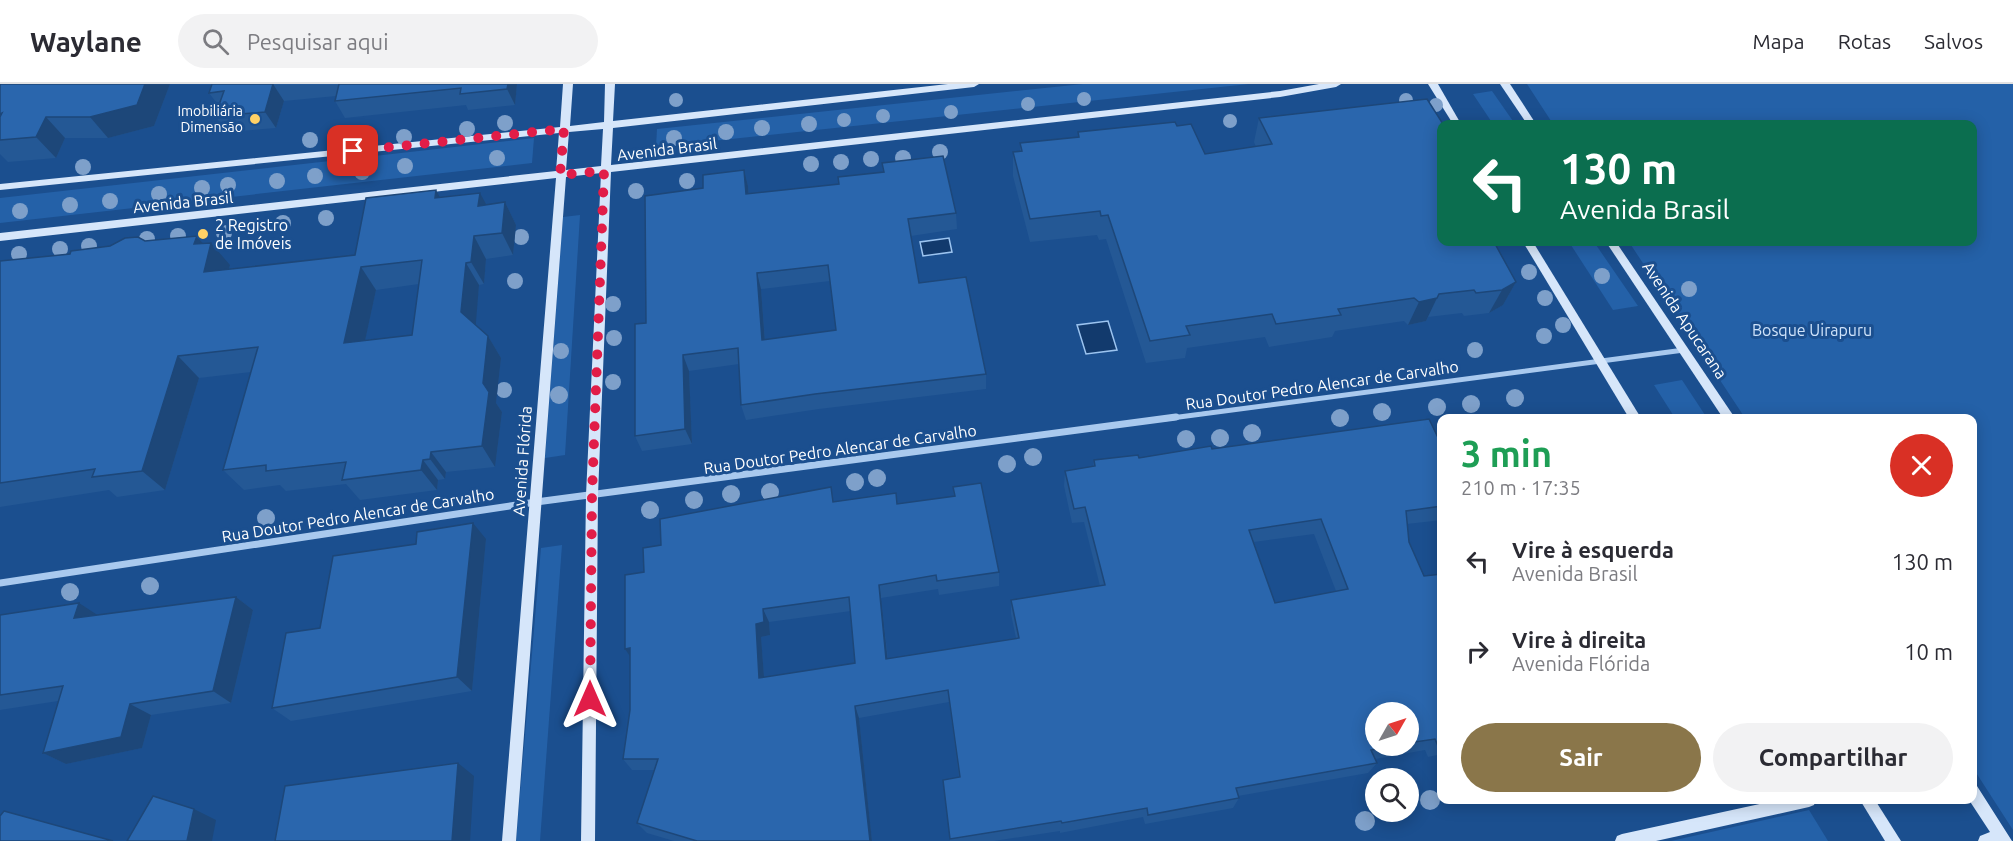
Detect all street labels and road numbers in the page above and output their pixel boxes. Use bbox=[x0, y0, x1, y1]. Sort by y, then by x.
street label: Avenida Brasil bbox=[616, 134, 718, 164]
street label: Avenida Brasil bbox=[132, 188, 234, 216]
street label: Avenida Apucarana bbox=[1639, 258, 1731, 382]
street label: Rua Doutor Pedro Alencar de Carvalho bbox=[1184, 357, 1460, 413]
street label: Avenida Flórida bbox=[509, 405, 535, 517]
street label: Rua Doutor Pedro Alencar de Carvalho bbox=[702, 421, 978, 477]
street label: Rua Doutor Pedro Alencar de Carvalho bbox=[220, 485, 496, 545]

